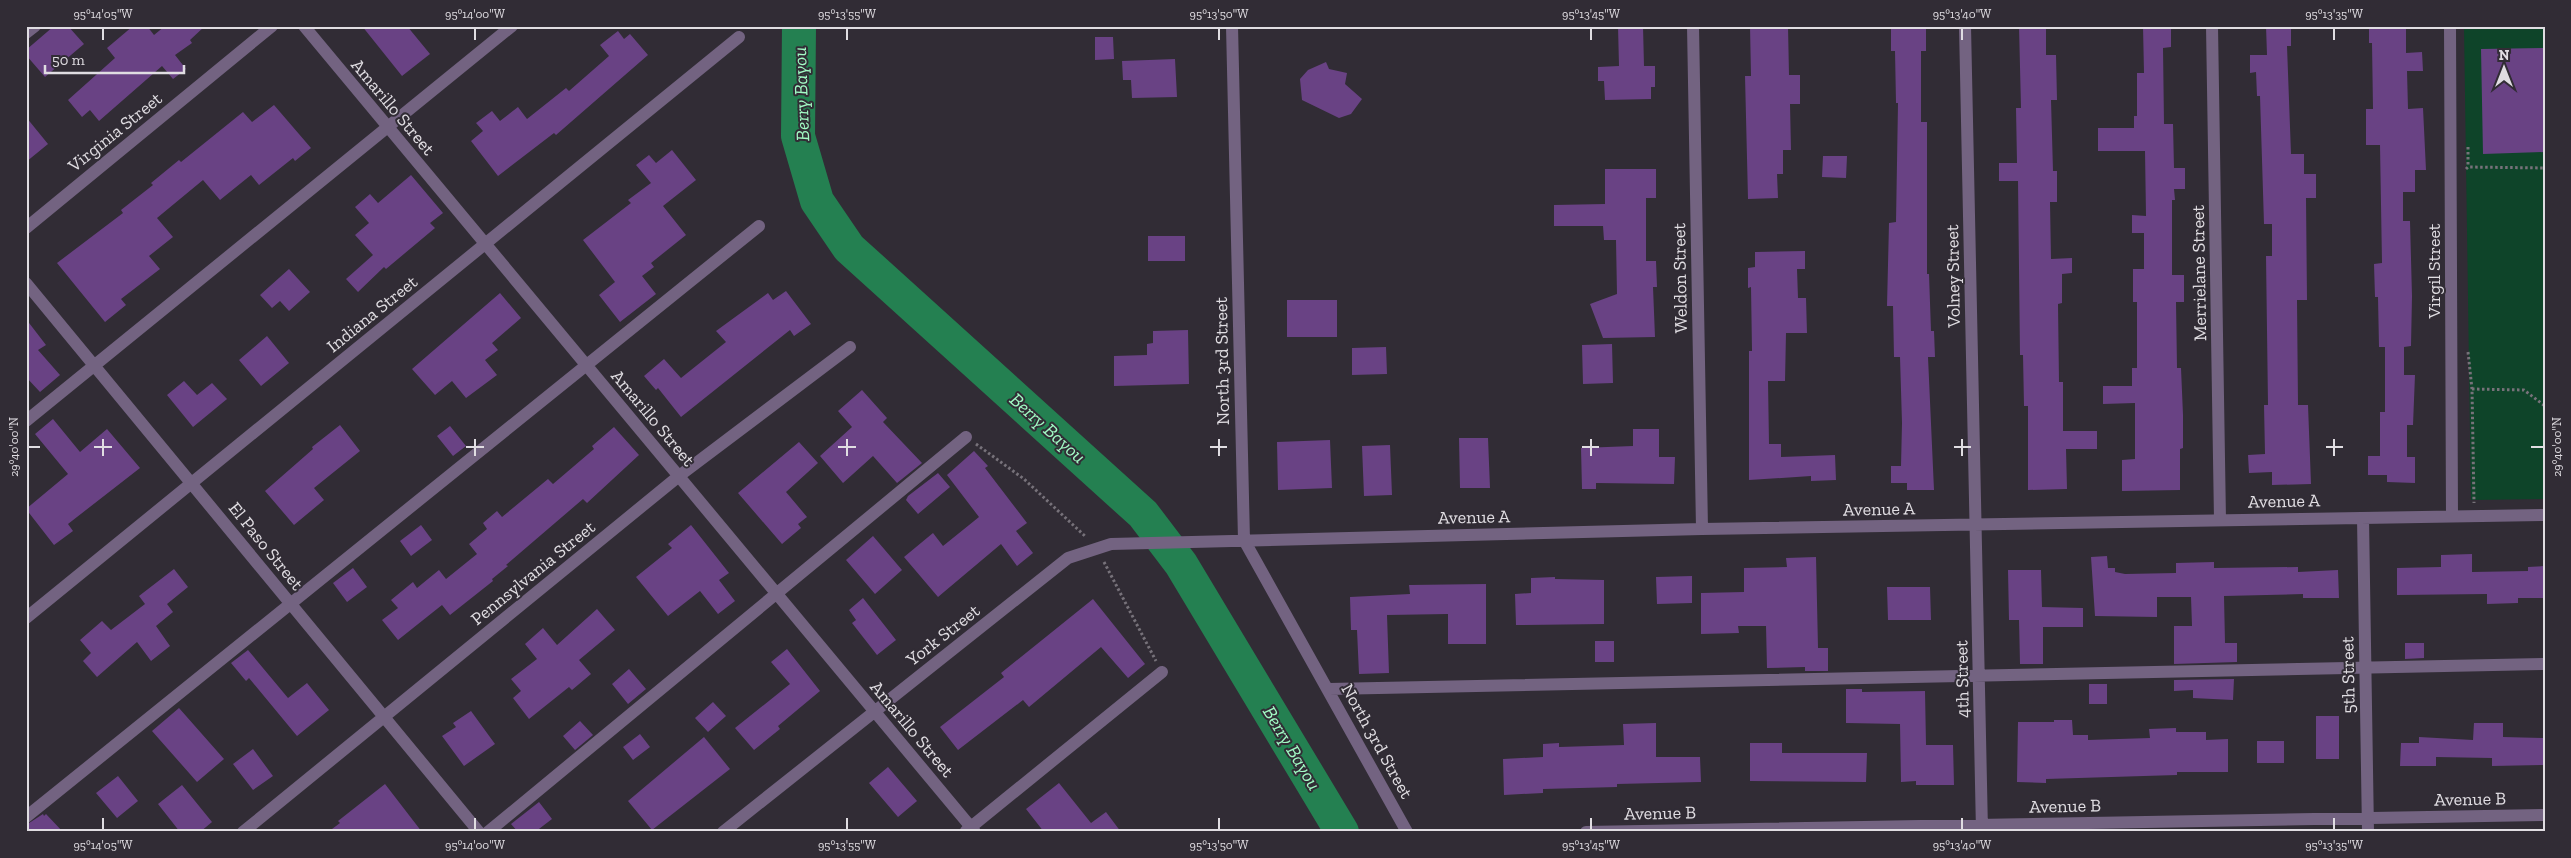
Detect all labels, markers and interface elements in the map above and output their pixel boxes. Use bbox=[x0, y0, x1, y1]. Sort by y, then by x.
text: 95°14'05"W bbox=[73, 7, 133, 21]
text: 95°14'00"W bbox=[445, 7, 506, 21]
text: 95°13'55"W bbox=[818, 7, 877, 21]
text: 95°13'50"W bbox=[1190, 7, 1249, 21]
text: 95°13'45"W bbox=[1562, 7, 1621, 21]
text: 95°13'40"W bbox=[1933, 7, 1992, 21]
text: 95°13'35"W bbox=[2305, 7, 2364, 21]
scale bar bbox=[45, 42, 184, 74]
north arrow bbox=[2478, 42, 2528, 92]
water label: Berry Bayou bbox=[788, 46, 814, 142]
text: N bbox=[2499, 47, 2510, 64]
text: 50 m bbox=[52, 51, 85, 69]
street label: Amarillo Street bbox=[346, 54, 440, 160]
street label: Virginia Street bbox=[63, 87, 167, 177]
street label: Merrielane Street bbox=[2187, 204, 2211, 341]
street label: Weldon Street bbox=[1668, 222, 1692, 333]
street label: Virgil Street bbox=[2423, 223, 2445, 320]
street label: Volney Street bbox=[1941, 224, 1965, 329]
street label: Indiana Street bbox=[322, 271, 422, 357]
street label: North 3rd Street bbox=[1210, 296, 1234, 425]
street label: Amarillo Street bbox=[606, 365, 700, 471]
water label: Berry Bayou bbox=[1005, 388, 1091, 468]
text: 29°40'00"N bbox=[7, 417, 21, 477]
text: 29°40'00"N bbox=[2550, 417, 2564, 477]
street label: Avenue A bbox=[2248, 489, 2321, 513]
street label: El Paso Street bbox=[224, 497, 308, 595]
street label: Avenue A bbox=[1843, 497, 1916, 521]
street label: Avenue A bbox=[1438, 505, 1511, 529]
street label: Pennsylvania Street bbox=[466, 516, 600, 630]
street label: York Street bbox=[901, 599, 984, 671]
street label: 5th Street bbox=[2336, 636, 2360, 714]
street label: 4th Street bbox=[1950, 640, 1974, 718]
street label: Amarillo Street bbox=[865, 676, 959, 782]
street label: North 3rd Street bbox=[1336, 680, 1418, 803]
water label: Berry Bayou bbox=[1258, 702, 1326, 794]
street label: Avenue B bbox=[2434, 787, 2506, 811]
street label: Avenue B bbox=[2029, 794, 2101, 818]
street label: Avenue B bbox=[1624, 801, 1696, 825]
text: 95°14'05"W bbox=[73, 838, 133, 852]
text: 95°14'00"W bbox=[445, 838, 506, 852]
text: 95°13'55"W bbox=[818, 838, 877, 852]
text: 95°13'50"W bbox=[1190, 838, 1249, 852]
text: 95°13'45"W bbox=[1562, 838, 1621, 852]
text: 95°13'40"W bbox=[1933, 838, 1992, 852]
text: 95°13'35"W bbox=[2305, 838, 2364, 852]

